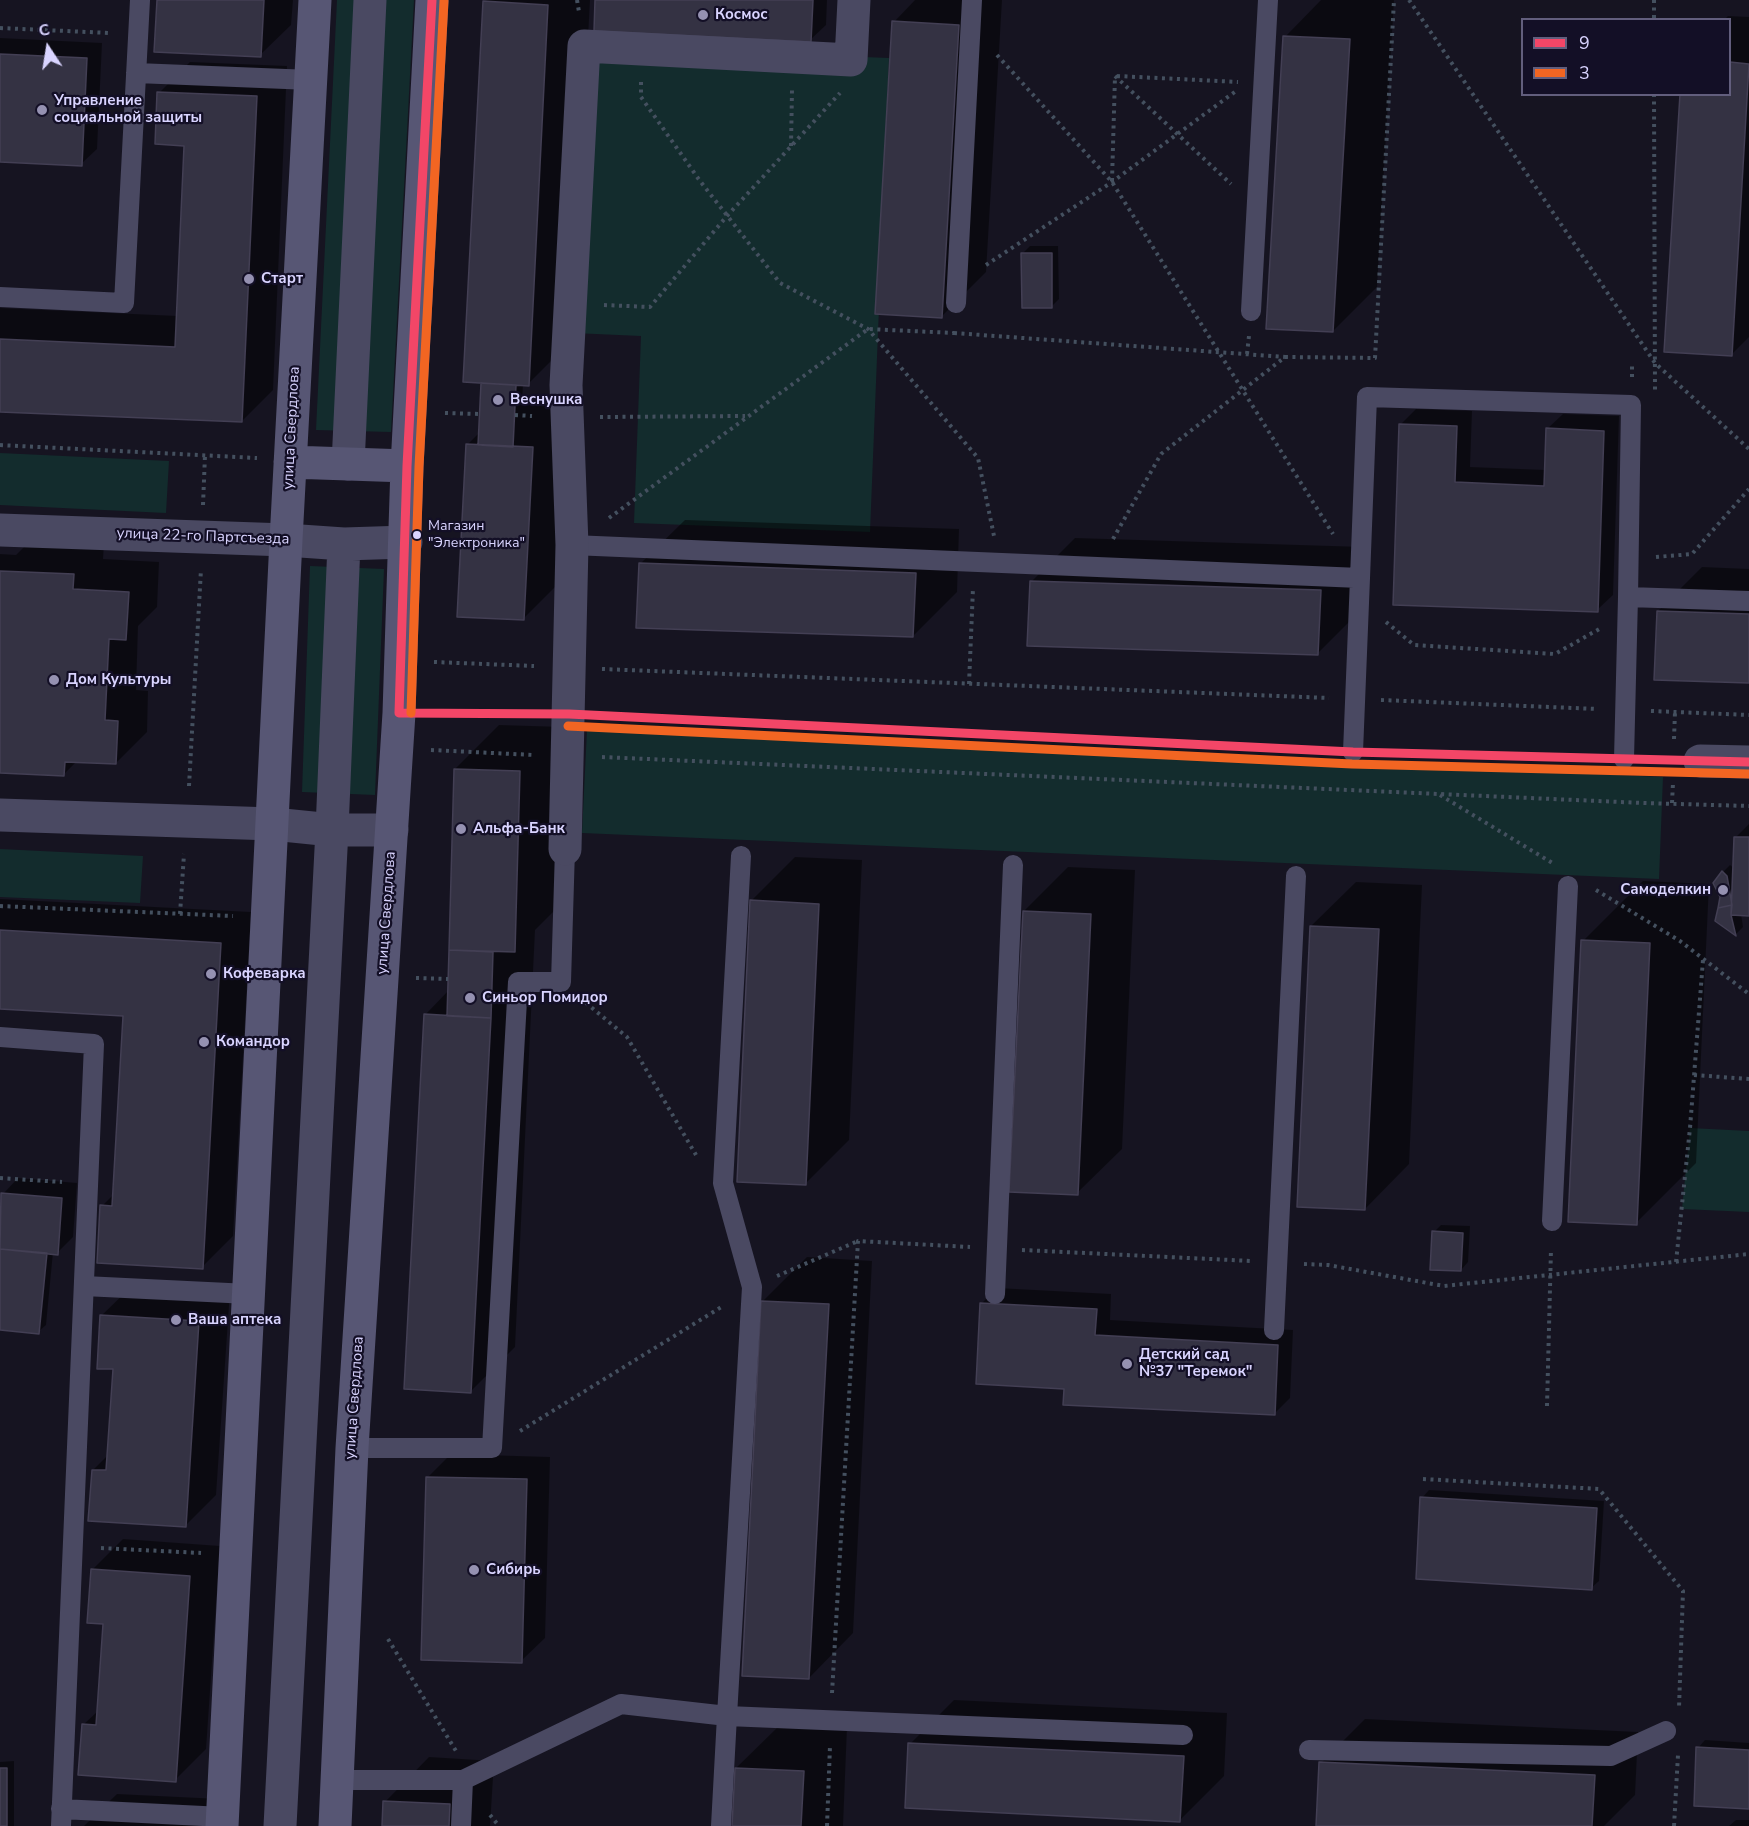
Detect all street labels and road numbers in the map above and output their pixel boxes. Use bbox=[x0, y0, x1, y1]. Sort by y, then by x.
street label: улица Свердлова bbox=[280, 366, 304, 490]
street label: улица 22-го Партсъезда bbox=[116, 525, 290, 549]
street label: улица Свердлова bbox=[374, 851, 400, 975]
street label: улица Свердлова bbox=[342, 1336, 368, 1460]

